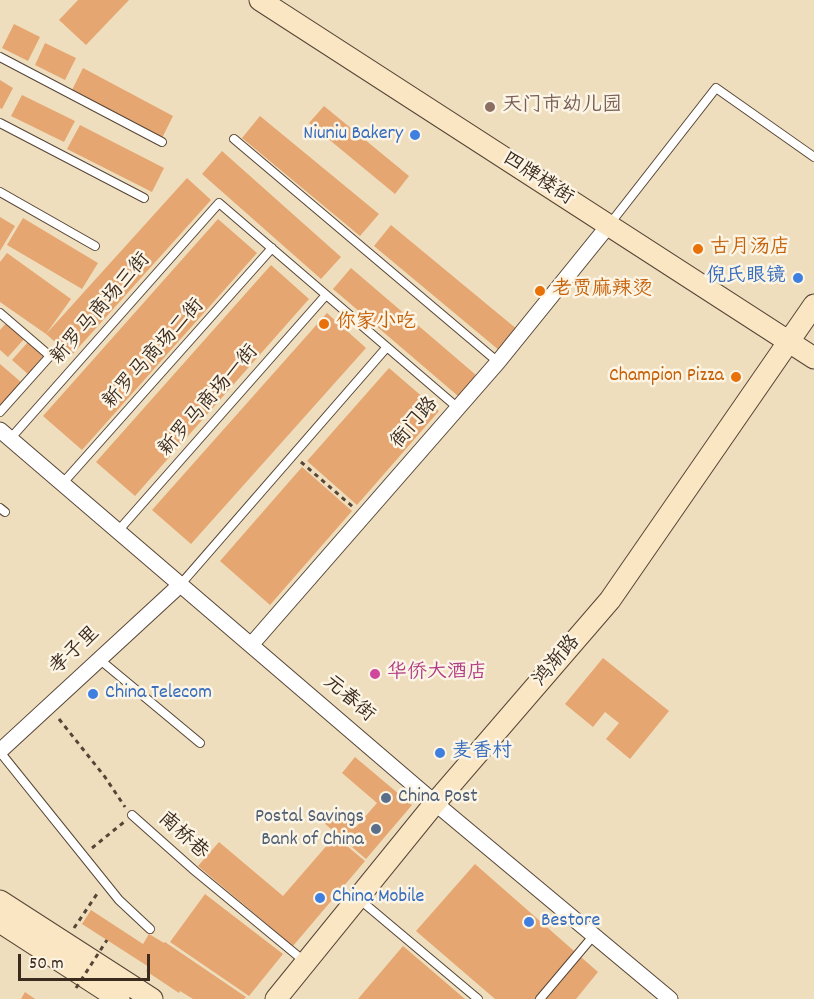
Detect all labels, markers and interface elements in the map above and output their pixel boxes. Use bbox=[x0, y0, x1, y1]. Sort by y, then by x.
place label: 天门市幼儿园 bbox=[502, 95, 622, 119]
marker: 天门市幼儿园 bbox=[483, 100, 497, 114]
place label: Niuniu Bakery bbox=[303, 123, 403, 147]
marker: Niuniu Bakery bbox=[408, 128, 422, 142]
street label: 四牌楼街 bbox=[497, 148, 577, 212]
place label: 古月汤店 bbox=[710, 237, 790, 261]
marker: 古月汤店 bbox=[691, 242, 705, 256]
street label: 新罗马商场三街 bbox=[47, 249, 157, 371]
place label: 倪氏眼镜 bbox=[706, 266, 786, 290]
marker: 倪氏眼镜 bbox=[791, 271, 805, 285]
place label: 老贾麻辣烫 bbox=[552, 279, 652, 303]
marker: 老贾麻辣烫 bbox=[533, 284, 547, 298]
street label: 新罗马商场二街 bbox=[99, 295, 211, 415]
place label: 你家小吃 bbox=[336, 312, 416, 336]
marker: 你家小吃 bbox=[317, 317, 331, 331]
street label: 新罗马商场一街 bbox=[155, 341, 265, 463]
place label: Champion Pizza bbox=[609, 365, 724, 389]
marker: Champion Pizza bbox=[729, 370, 743, 384]
street label: 衙门路 bbox=[387, 393, 445, 455]
street label: 孝子里 bbox=[46, 623, 106, 681]
street label: 鸿渐路 bbox=[529, 631, 587, 693]
place label: 华侨大酒店 bbox=[387, 662, 487, 686]
marker: 华侨大酒店 bbox=[368, 667, 382, 681]
street label: 元春街 bbox=[317, 671, 379, 729]
place label: China Telecom bbox=[105, 682, 212, 706]
marker: China Telecom bbox=[86, 687, 100, 701]
place label: 麦香村 bbox=[452, 741, 512, 765]
marker: 麦香村 bbox=[433, 746, 447, 760]
place label: China Post bbox=[398, 786, 478, 810]
marker: China Post bbox=[379, 791, 393, 805]
place label: Postal Savings Bank of China bbox=[255, 806, 364, 853]
street label: 南桥巷 bbox=[152, 808, 212, 866]
marker: Postal Savings Bank of China bbox=[369, 822, 383, 836]
place label: China Mobile bbox=[332, 886, 424, 910]
marker: China Mobile bbox=[313, 891, 327, 905]
place label: Bestore bbox=[541, 910, 600, 934]
marker: Bestore bbox=[522, 915, 536, 929]
scale bar bbox=[21, 942, 153, 980]
text: 50 m bbox=[29, 952, 64, 977]

